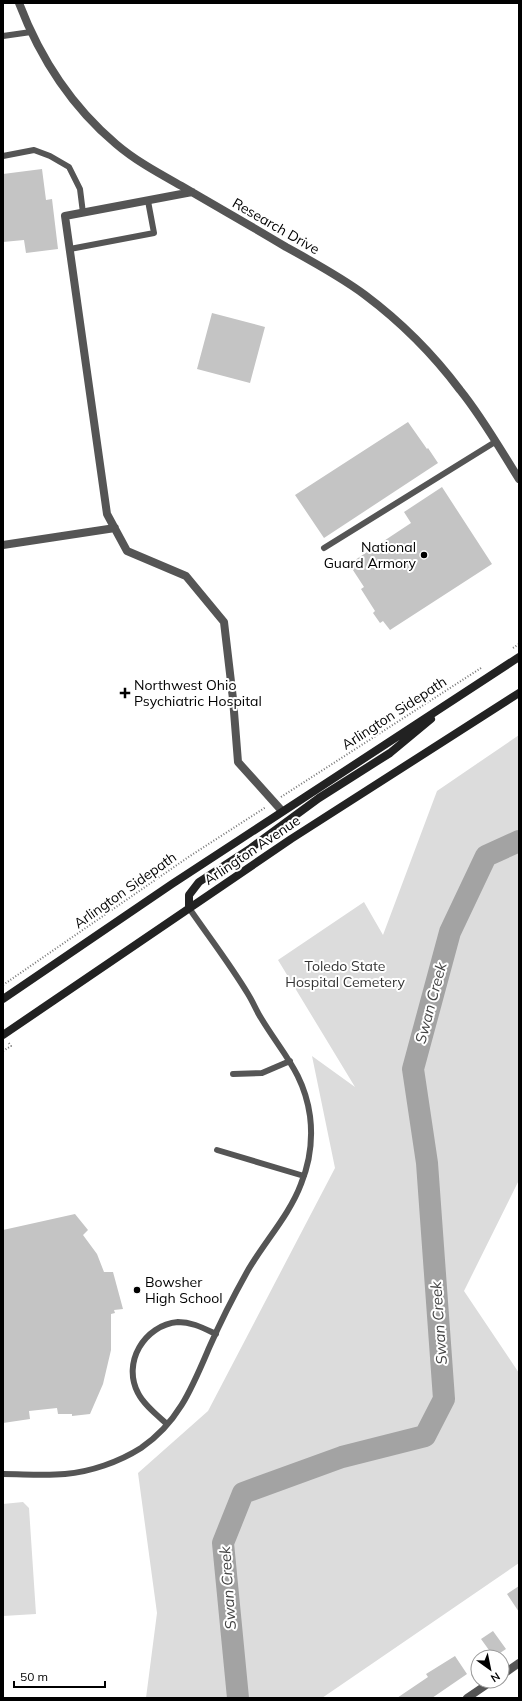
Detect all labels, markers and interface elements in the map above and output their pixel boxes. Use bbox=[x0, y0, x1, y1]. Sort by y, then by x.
street label: Research Drive bbox=[229, 194, 323, 258]
place label: National Guard Armory bbox=[324, 538, 417, 572]
marker: National Guard Armory bbox=[419, 550, 429, 560]
street label: Arlington Sidepath bbox=[338, 672, 450, 754]
place label: Northwest Ohio Psychiatric Hospital bbox=[134, 676, 262, 710]
marker: Northwest Ohio Psychiatric Hospital bbox=[119, 687, 131, 699]
street label: Arlington Avenue bbox=[200, 811, 304, 889]
street label: Arlington Sidepath bbox=[70, 848, 180, 932]
park label: Toledo State Hospital Cemetery bbox=[285, 957, 405, 991]
water label: Swan Creek bbox=[411, 959, 451, 1046]
place label: Bowsher High School bbox=[145, 1273, 223, 1307]
water label: Swan Creek bbox=[426, 1279, 451, 1365]
marker: Bowsher High School bbox=[132, 1285, 142, 1295]
water label: Swan Creek bbox=[215, 1544, 240, 1630]
north arrow bbox=[470, 1649, 510, 1689]
scale bar bbox=[14, 1663, 105, 1689]
text: 50 m bbox=[20, 1669, 48, 1684]
text: N bbox=[488, 1669, 503, 1686]

